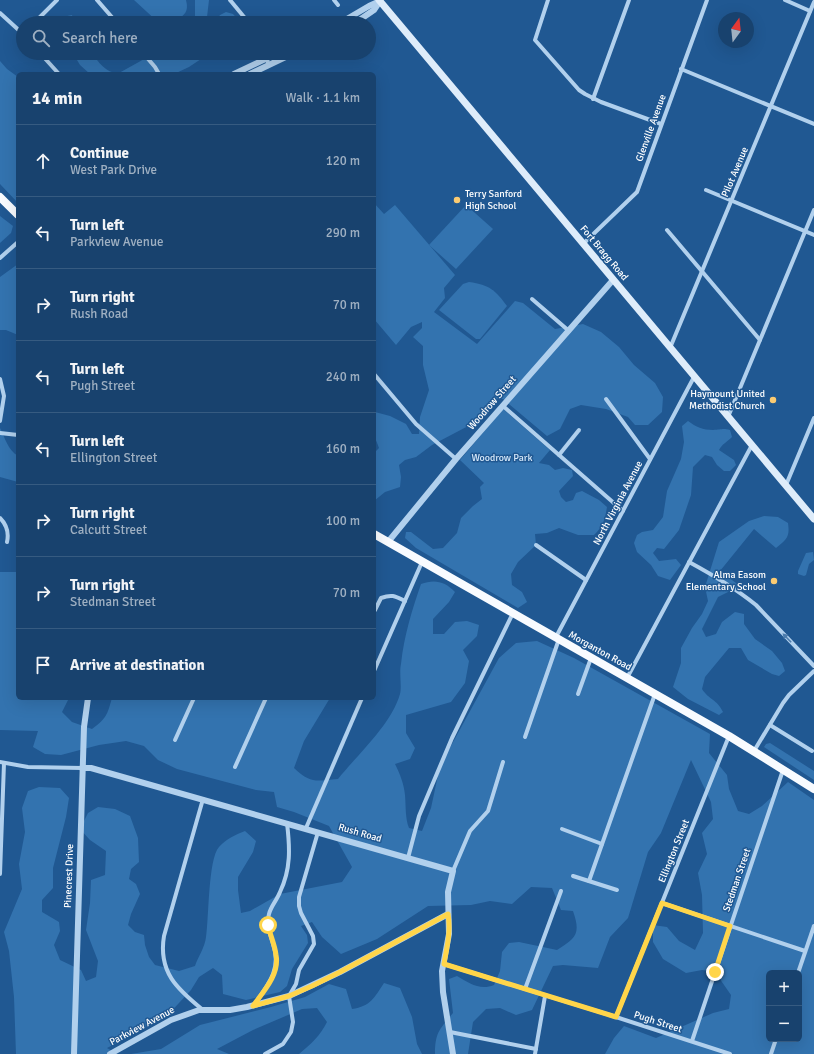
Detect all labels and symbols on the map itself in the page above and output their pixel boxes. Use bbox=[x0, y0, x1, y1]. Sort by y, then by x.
north arrow bbox=[718, 12, 754, 48]
street label: Glenville Avenue bbox=[633, 93, 669, 163]
street label: Pilot Avenue bbox=[719, 145, 751, 199]
place label: Terry Sanford High School bbox=[465, 188, 522, 212]
marker: Terry Sanford High School bbox=[452, 195, 462, 205]
street label: Fort Bragg Road bbox=[577, 223, 631, 283]
street label: Woodrow Street bbox=[465, 373, 519, 433]
place label: Haymount United Methodist Church bbox=[689, 388, 765, 412]
marker: Haymount United Methodist Church bbox=[768, 395, 778, 405]
park label: Woodrow Park bbox=[471, 452, 533, 464]
street label: North Virginia Avenue bbox=[591, 459, 645, 547]
place label: Alma Easom Elementary School bbox=[686, 569, 766, 593]
marker: Alma Easom Elementary School bbox=[769, 576, 779, 586]
street label: Morganton Road bbox=[566, 629, 634, 673]
one-way arrow bbox=[782, 633, 792, 643]
street label: Ellington Street bbox=[656, 817, 692, 884]
street label: Rush Road bbox=[337, 821, 383, 845]
street label: Pinecrest Drive bbox=[62, 844, 76, 908]
street label: Stedman Street bbox=[721, 846, 754, 913]
route start bbox=[259, 916, 277, 934]
route end bbox=[706, 963, 724, 981]
street label: Parkview Avenue bbox=[107, 1004, 177, 1048]
street label: Pugh Street bbox=[632, 1009, 684, 1036]

